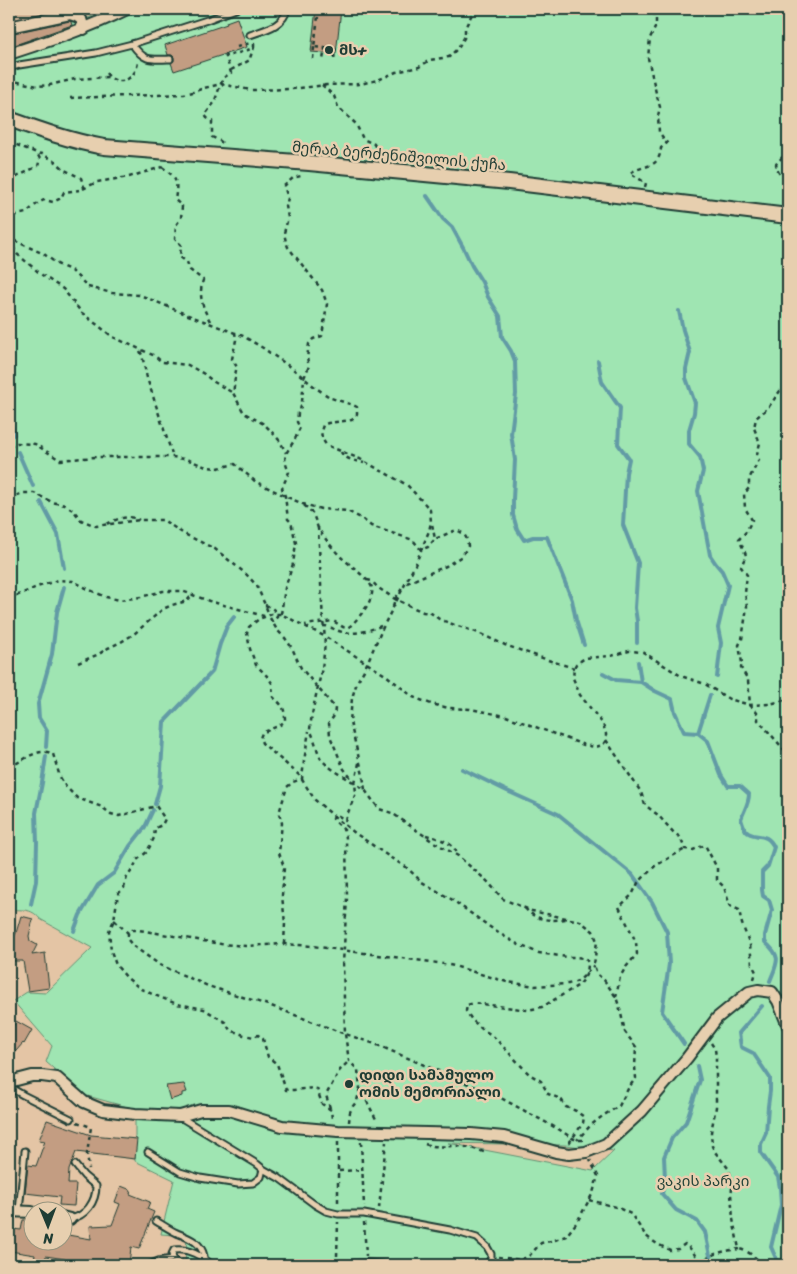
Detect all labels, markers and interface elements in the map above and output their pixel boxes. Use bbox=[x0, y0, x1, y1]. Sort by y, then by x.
place label: მს+ bbox=[339, 37, 368, 63]
marker: მს+ bbox=[323, 44, 335, 56]
street label: მერაბ ბერძენიშვილის ქუჩა bbox=[291, 134, 507, 178]
place label: დიდი სამამულო ომის მემორიალი bbox=[359, 1062, 501, 1105]
marker: დიდი სამამულო ომის მემორიალი bbox=[343, 1078, 355, 1090]
park label: ვაკის პარკი bbox=[657, 1168, 749, 1194]
north arrow bbox=[22, 1202, 72, 1252]
text: N bbox=[43, 1226, 54, 1251]

